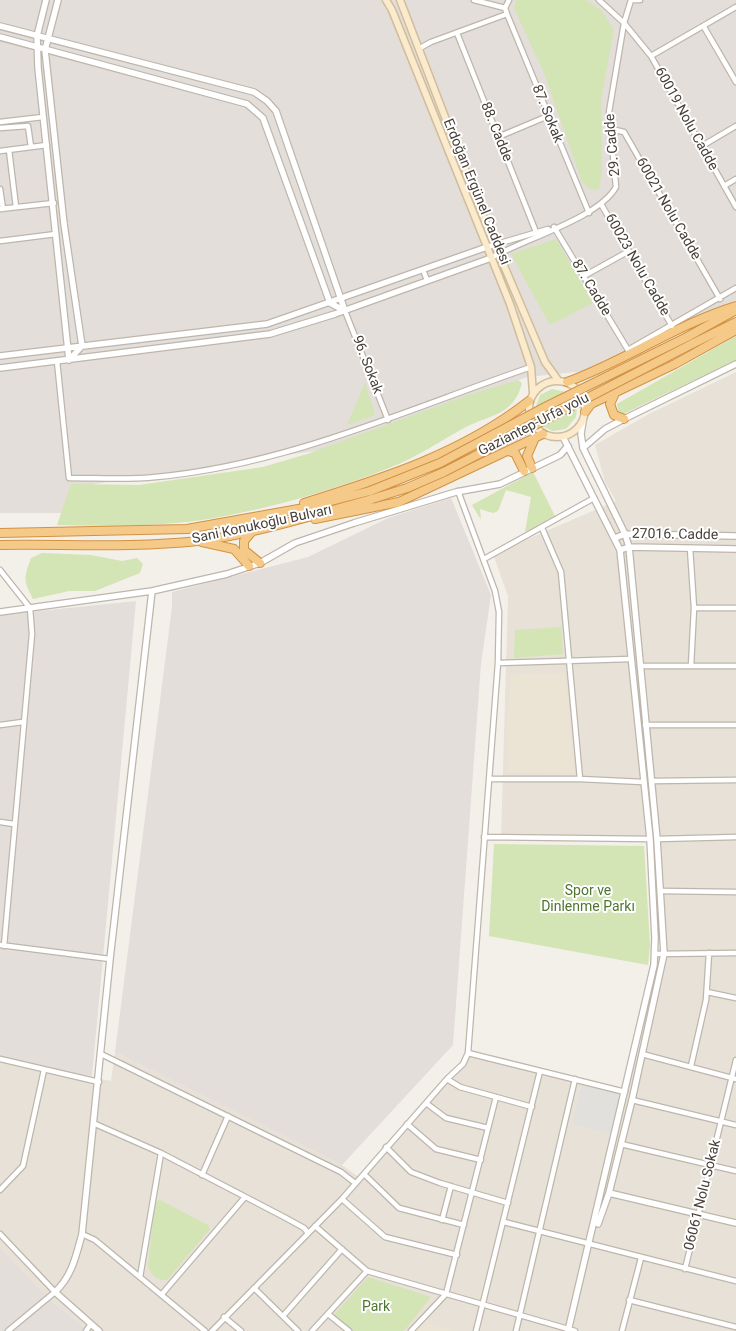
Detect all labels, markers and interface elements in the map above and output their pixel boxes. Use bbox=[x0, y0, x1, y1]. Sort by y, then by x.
street label: 60019 Nolu Cadde bbox=[651, 64, 721, 174]
street label: 87. Sokak bbox=[528, 83, 566, 145]
street label: 88. Cadde bbox=[476, 100, 516, 164]
street label: 29. Cadde bbox=[602, 113, 624, 177]
street label: Erdoğan Ergünel Caddesi bbox=[439, 117, 513, 267]
street label: 60021 Nolu Cadde bbox=[632, 155, 704, 263]
street label: 60023 Nolu Cadde bbox=[601, 211, 673, 319]
street label: 87. Cadde bbox=[568, 257, 614, 319]
street label: 96. Sokak bbox=[348, 334, 386, 396]
street label: Gaziantep-Urfa yolu bbox=[476, 390, 592, 460]
street label: Sani Konukoğlu Bulvarı bbox=[191, 502, 333, 548]
street label: 27016. Cadde bbox=[632, 526, 718, 544]
park label: Spor ve Dinlenme Parkı bbox=[541, 883, 635, 916]
street label: 06061 Nolu Sokak bbox=[681, 1138, 725, 1252]
park label: Park bbox=[362, 1299, 390, 1315]

